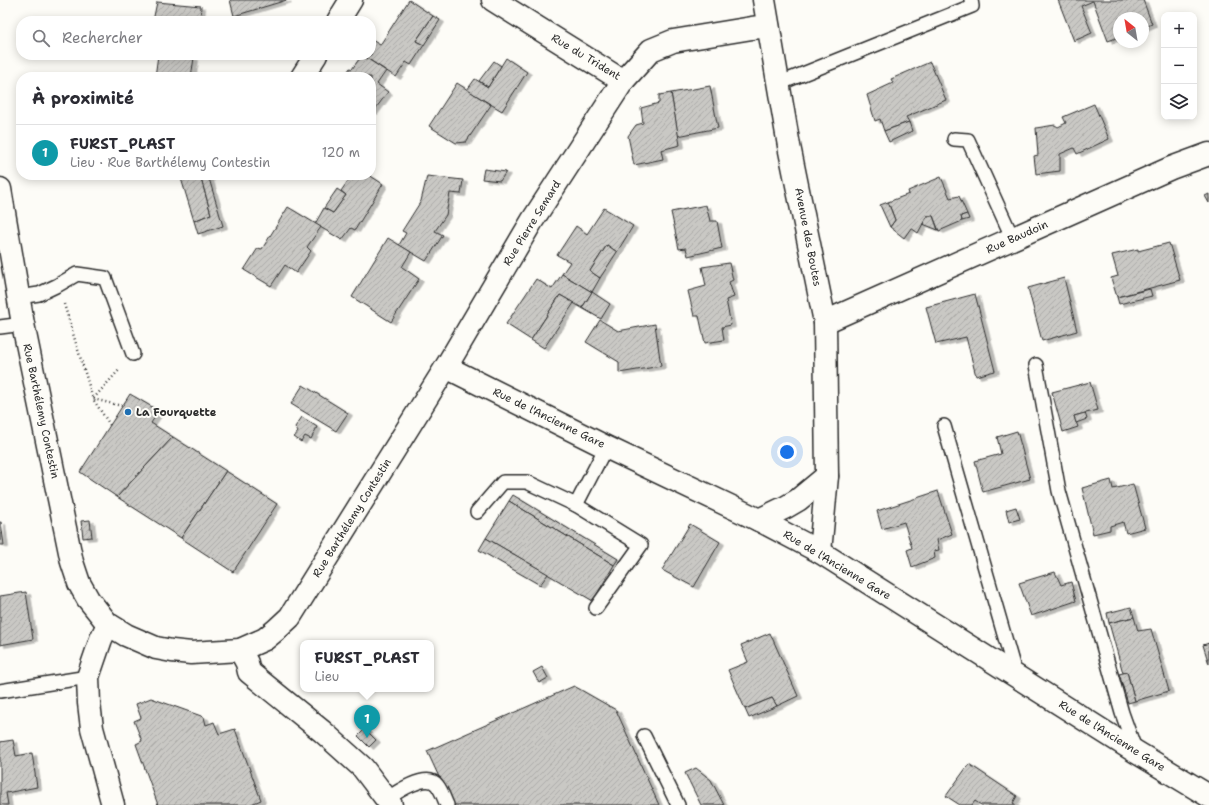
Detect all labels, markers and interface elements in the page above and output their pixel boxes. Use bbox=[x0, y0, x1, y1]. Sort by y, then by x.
north arrow bbox=[1113, 12, 1149, 48]
map controls bbox=[1161, 12, 1197, 120]
button: + bbox=[1161, 12, 1197, 48]
search box bbox=[16, 16, 376, 60]
icon: search bbox=[30, 27, 52, 49]
text: Rechercher bbox=[62, 28, 143, 48]
street label: Rue du Trident bbox=[548, 30, 624, 84]
button: − bbox=[1161, 48, 1197, 84]
button: layers bbox=[1161, 84, 1197, 120]
text: À proximité bbox=[32, 87, 134, 109]
text: FURST_PLAST bbox=[70, 134, 175, 154]
text: 1 bbox=[42, 144, 48, 161]
text: 120 m bbox=[322, 144, 360, 161]
text: Lieu · Rue Barthélemy Contestin bbox=[70, 154, 270, 171]
street label: Rue Pierre Semard bbox=[500, 177, 564, 269]
street label: Avenue des Boutes bbox=[791, 186, 825, 288]
street label: Rue Baudoin bbox=[984, 217, 1050, 257]
street label: Rue Barthélemy Contestin bbox=[19, 342, 63, 480]
street label: Rue de l'Ancienne Gare bbox=[490, 384, 608, 452]
place label: La Fourquette bbox=[136, 405, 217, 420]
marker: La Fourquette bbox=[123, 407, 133, 417]
your location bbox=[777, 442, 797, 462]
street label: Rue Barthélemy Contestin bbox=[309, 455, 395, 580]
street label: Rue de l'Ancienne Gare bbox=[780, 527, 894, 603]
popup bbox=[300, 640, 434, 692]
text: FURST_PLAST bbox=[314, 648, 420, 668]
text: Lieu bbox=[314, 668, 339, 685]
street label: Rue de l'Ancienne Gare bbox=[1056, 697, 1168, 775]
pin: 1 bbox=[354, 705, 380, 738]

